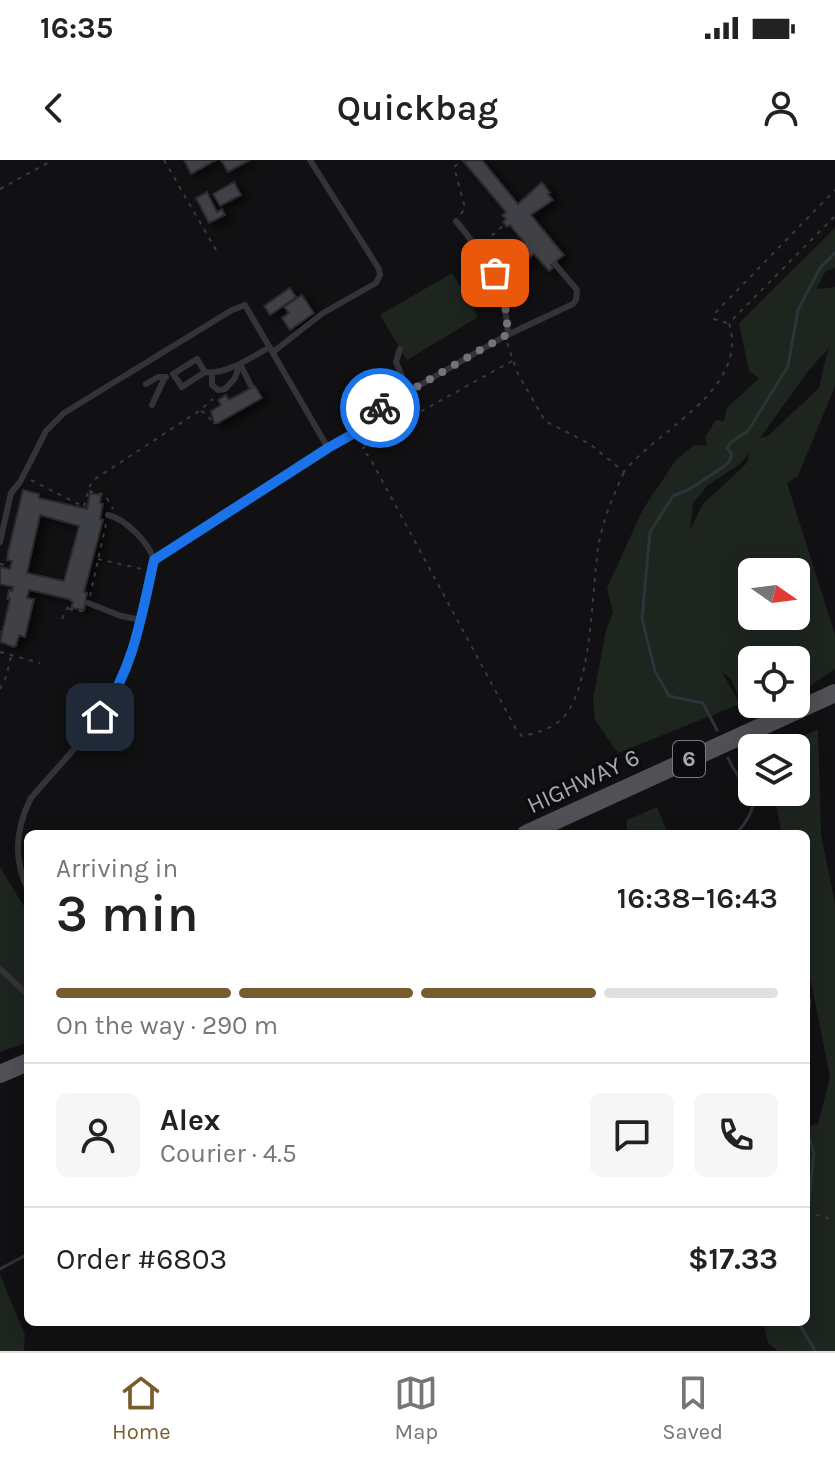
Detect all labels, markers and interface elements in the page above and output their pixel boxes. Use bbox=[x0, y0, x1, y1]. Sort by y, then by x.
text: 16:35 bbox=[40, 10, 113, 46]
icon: back bbox=[32, 86, 76, 130]
icon: person bbox=[759, 86, 803, 130]
text: Quickbag bbox=[337, 87, 498, 129]
pin bbox=[461, 239, 529, 307]
icon: bag bbox=[473, 251, 517, 295]
courier bbox=[340, 368, 420, 448]
icon: bike bbox=[358, 386, 402, 430]
north arrow bbox=[738, 558, 810, 630]
map controls bbox=[738, 558, 810, 806]
button: locate bbox=[738, 646, 810, 718]
pin bbox=[66, 683, 134, 751]
icon: home bbox=[78, 695, 122, 739]
button: layers bbox=[738, 734, 810, 806]
road number: 6 bbox=[673, 741, 705, 777]
street label: HIGHWAY 6 bbox=[522, 743, 644, 819]
text: Arriving in bbox=[56, 853, 178, 884]
text: 16:38–16:43 bbox=[617, 880, 778, 916]
text: 3 min bbox=[56, 883, 199, 944]
text: On the way · 290 m bbox=[56, 1010, 278, 1041]
button: person bbox=[56, 1093, 140, 1177]
button: chat bbox=[590, 1093, 674, 1177]
button: phone bbox=[694, 1093, 778, 1177]
text: Alex bbox=[160, 1102, 220, 1138]
text: Courier · 4.5 bbox=[160, 1138, 297, 1169]
text: Order #6803 bbox=[56, 1241, 227, 1277]
text: $17.33 bbox=[688, 1241, 778, 1277]
tab: Home bbox=[112, 1371, 171, 1445]
tab: Map bbox=[394, 1371, 438, 1445]
tab: Saved bbox=[662, 1371, 723, 1445]

